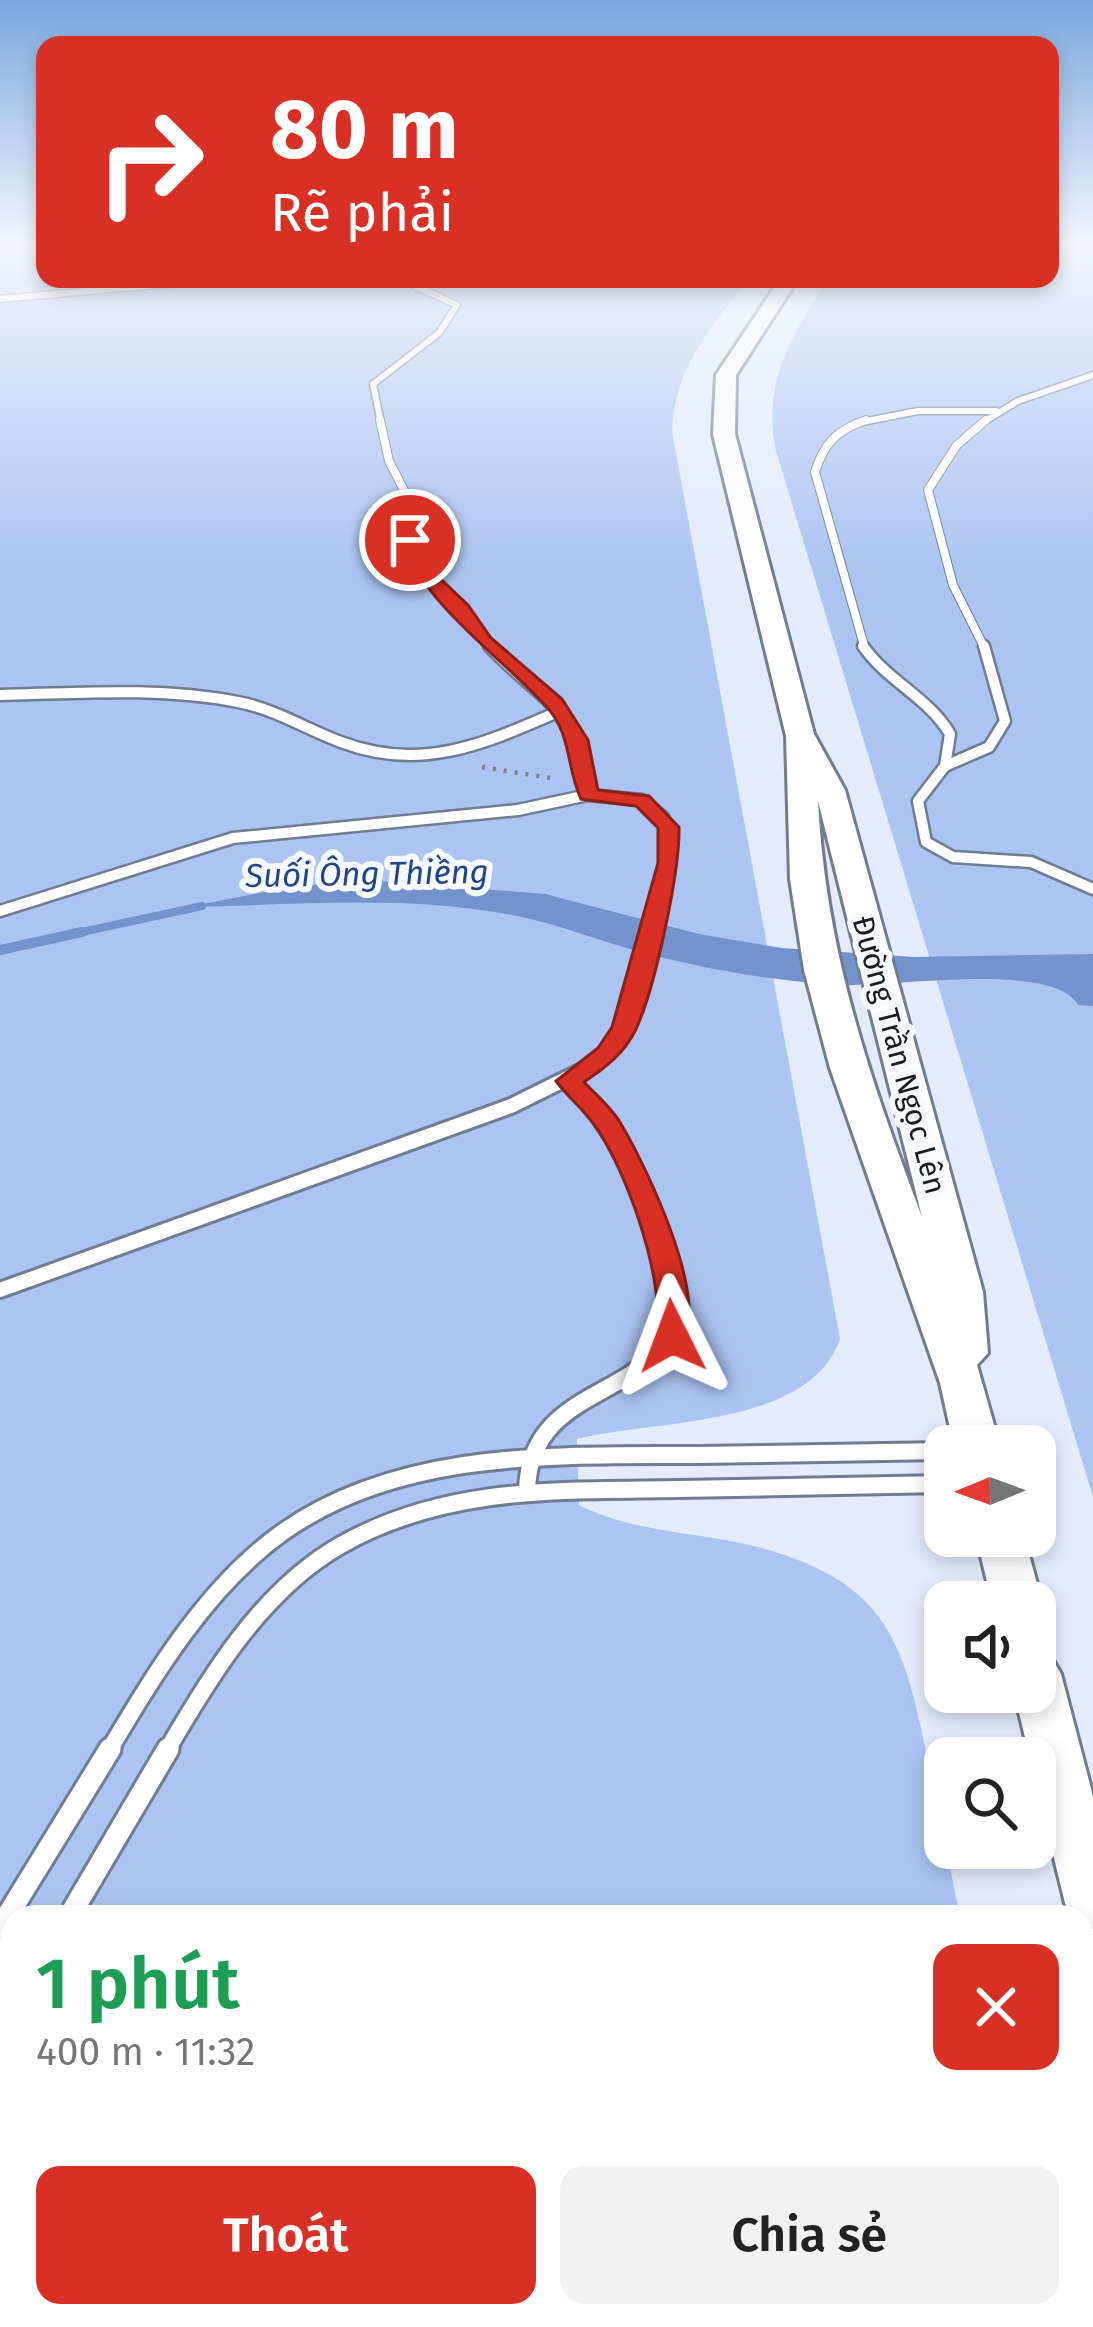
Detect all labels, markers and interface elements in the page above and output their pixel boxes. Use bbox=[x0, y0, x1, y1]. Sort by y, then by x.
text: 80 m bbox=[270, 79, 459, 180]
icon: right bbox=[72, 84, 228, 240]
text: Rẽ phải bbox=[270, 181, 454, 245]
pin bbox=[359, 489, 461, 591]
icon: arrive bbox=[377, 507, 443, 573]
water label: Suối Ông Thiềng bbox=[244, 852, 489, 896]
street label: Đường Trần Ngọc Lên bbox=[845, 912, 953, 1198]
position arrow bbox=[609, 1273, 735, 1399]
north arrow bbox=[924, 1425, 1056, 1557]
map controls bbox=[924, 1425, 1056, 1869]
button: sound bbox=[924, 1581, 1056, 1713]
button: search bbox=[924, 1737, 1056, 1869]
text: 1 phút bbox=[36, 1941, 240, 2027]
button: close bbox=[933, 1944, 1059, 2070]
text: 400 m · 11:32 bbox=[36, 2029, 255, 2075]
button: Thoát bbox=[36, 2166, 536, 2304]
button: Chia sẻ bbox=[560, 2166, 1059, 2304]

